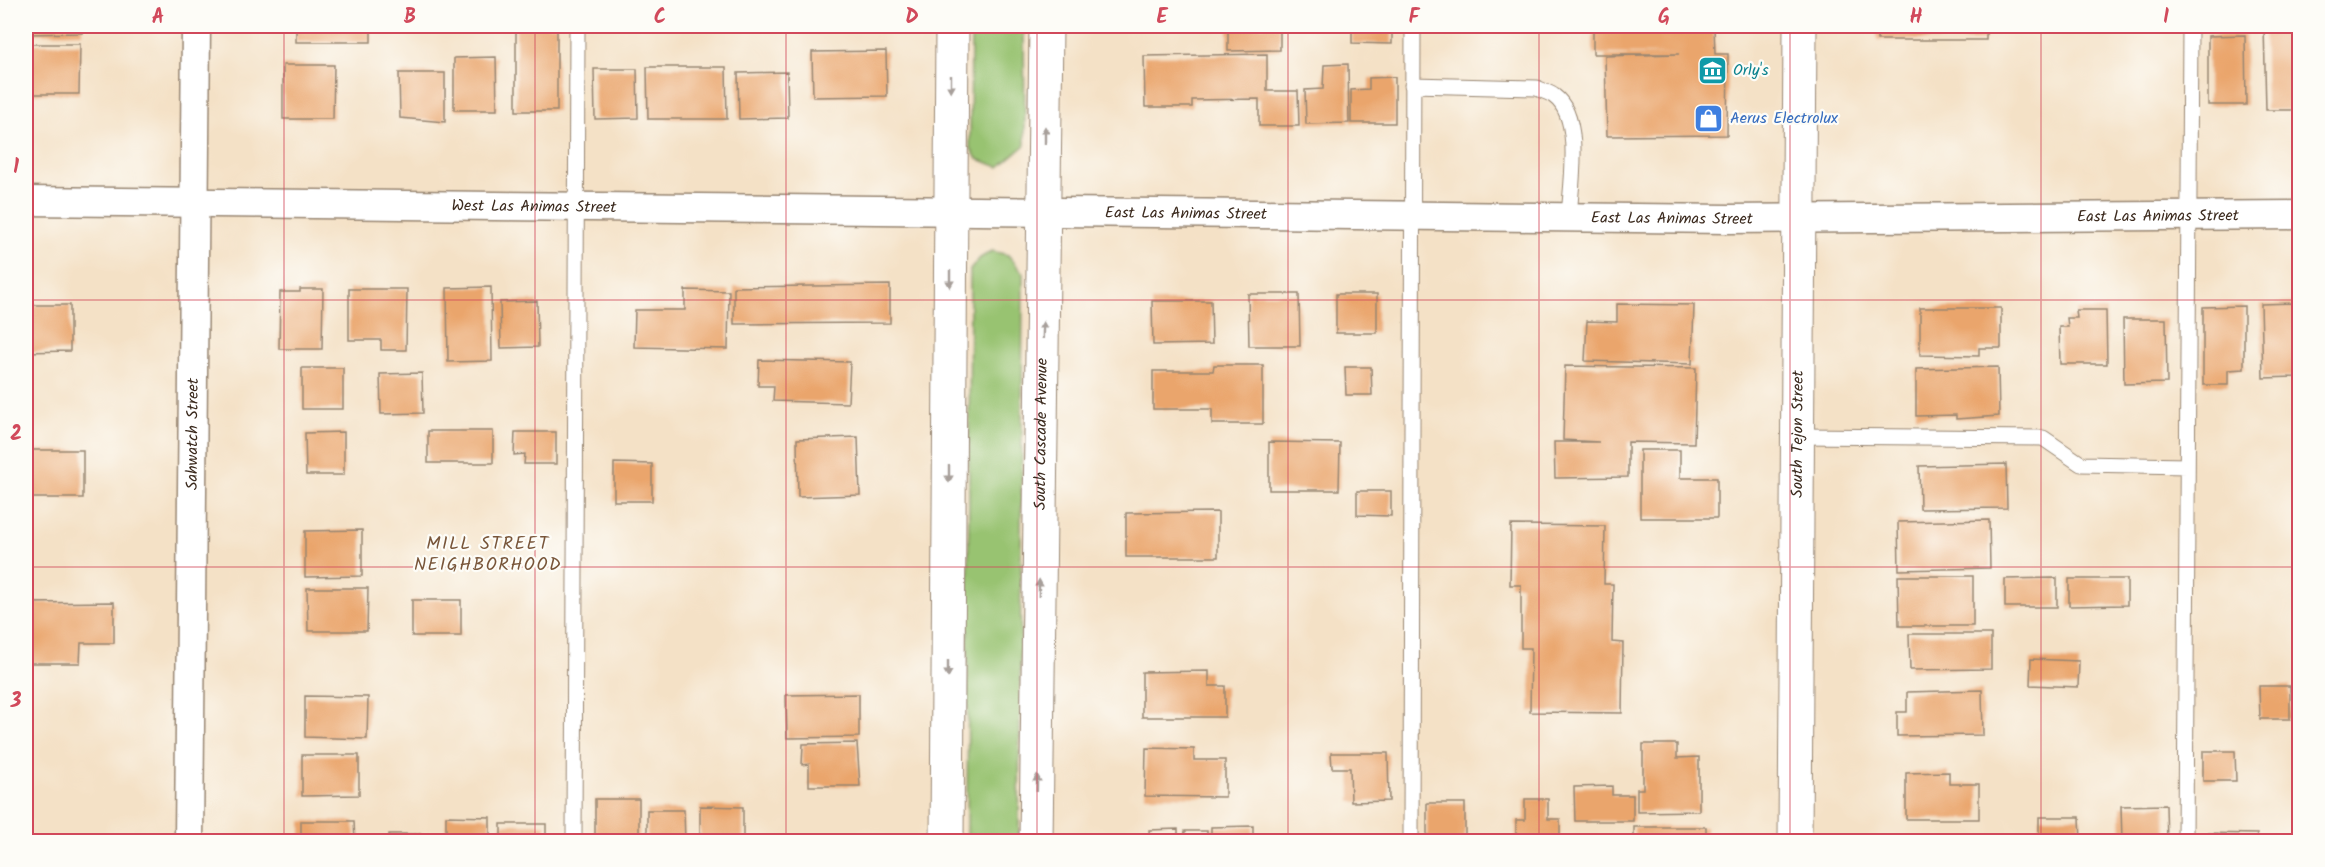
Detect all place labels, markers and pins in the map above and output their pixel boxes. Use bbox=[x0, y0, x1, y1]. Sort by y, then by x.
museum icon: Orly's bbox=[1696, 54, 1728, 86]
place label: Orly's bbox=[1733, 58, 1769, 83]
shop icon: Aerus Electrolux bbox=[1693, 102, 1725, 134]
place label: Aerus Electrolux bbox=[1730, 106, 1839, 131]

